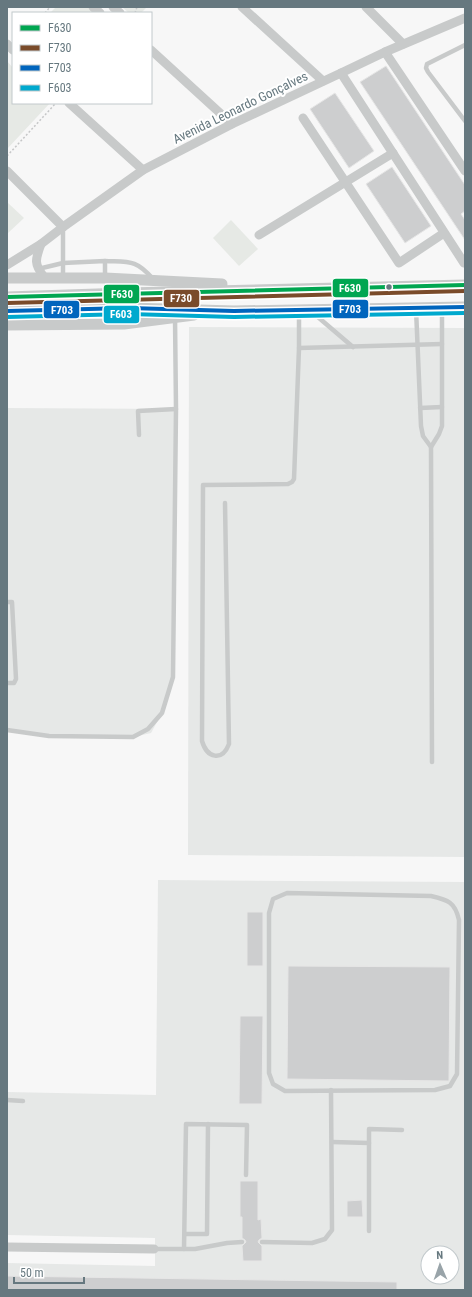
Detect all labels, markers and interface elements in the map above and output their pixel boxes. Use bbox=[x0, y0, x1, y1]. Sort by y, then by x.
legend bbox=[12, 12, 152, 104]
text: F630 bbox=[48, 21, 72, 35]
text: F730 bbox=[48, 41, 72, 55]
text: F703 bbox=[48, 61, 72, 75]
street label: Avenida Leonardo Gonçalves bbox=[170, 68, 310, 147]
text: F603 bbox=[48, 81, 72, 95]
line badge: F630 bbox=[332, 278, 369, 298]
text: F630 bbox=[339, 282, 361, 295]
unlabelled marker bbox=[384, 282, 394, 292]
line badge: F630 bbox=[103, 284, 140, 304]
text: F630 bbox=[111, 288, 133, 301]
line badge: F730 bbox=[163, 289, 200, 308]
text: F730 bbox=[170, 292, 192, 305]
line badge: F703 bbox=[332, 299, 369, 319]
line badge: F703 bbox=[43, 300, 80, 319]
text: F703 bbox=[339, 303, 361, 316]
text: F703 bbox=[51, 304, 73, 317]
line badge: F603 bbox=[103, 305, 140, 324]
text: F603 bbox=[110, 308, 132, 321]
north arrow bbox=[420, 1245, 460, 1285]
text: N bbox=[436, 1249, 444, 1262]
scale bar bbox=[14, 1259, 84, 1285]
text: 50 m bbox=[20, 1266, 44, 1280]

